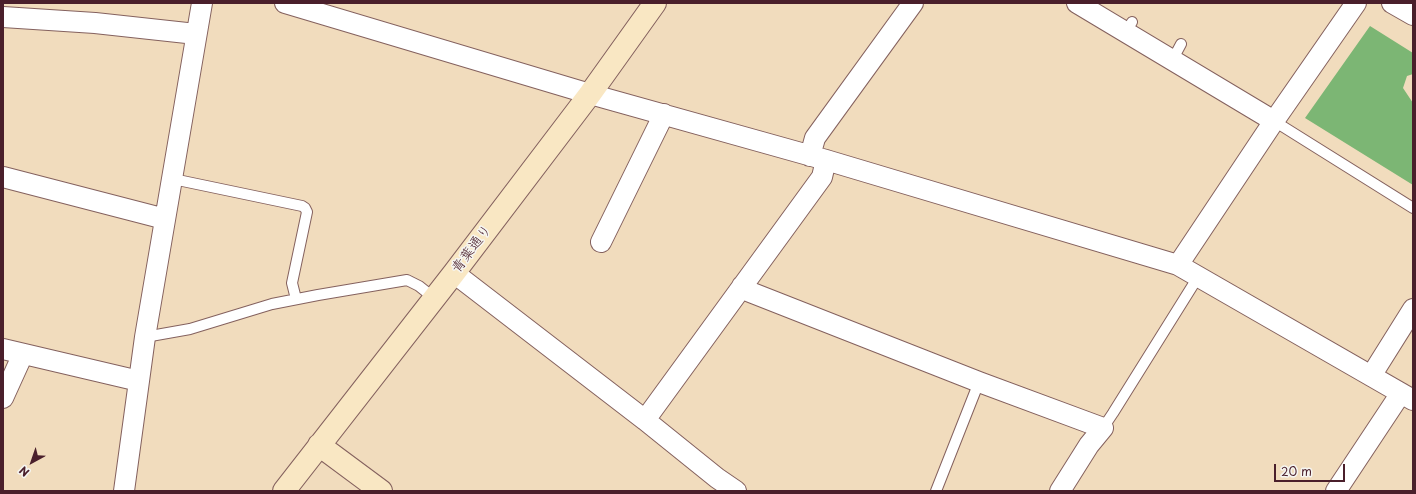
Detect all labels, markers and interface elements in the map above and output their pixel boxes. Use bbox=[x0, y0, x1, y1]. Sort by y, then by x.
street label: 青葉通り bbox=[448, 222, 496, 276]
north arrow bbox=[12, 442, 52, 482]
scale bar bbox=[1276, 456, 1347, 482]
text: N bbox=[15, 462, 33, 481]
text: 20 m bbox=[1281, 462, 1312, 480]

